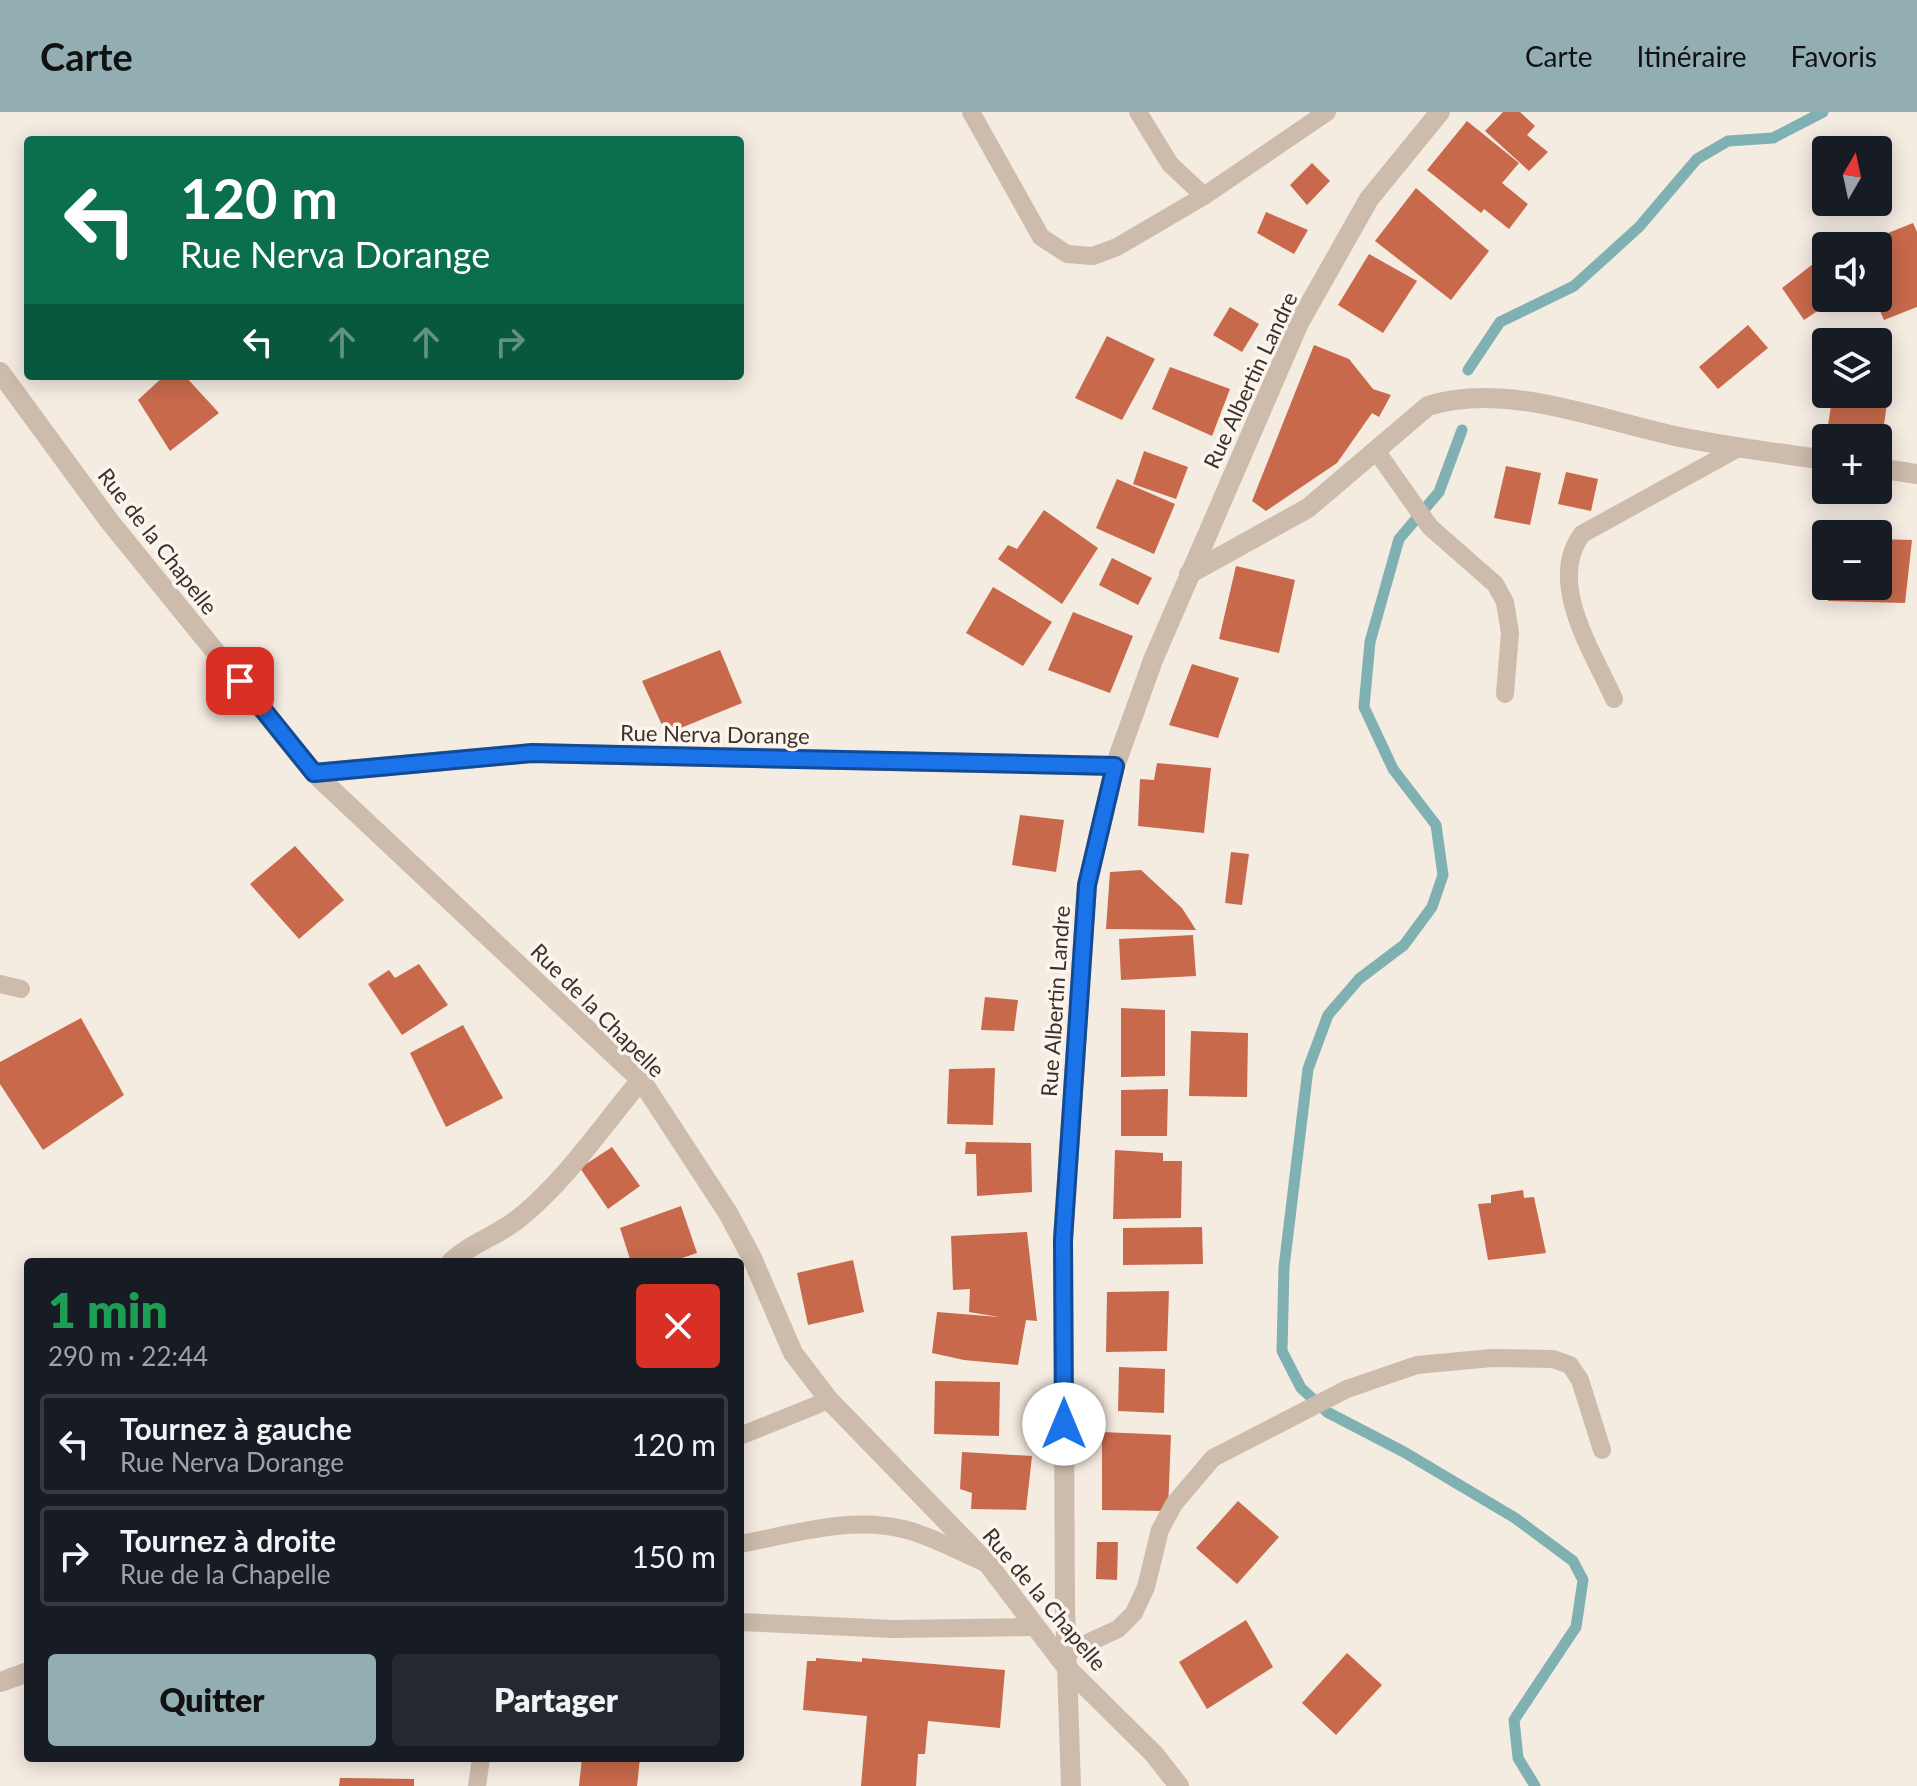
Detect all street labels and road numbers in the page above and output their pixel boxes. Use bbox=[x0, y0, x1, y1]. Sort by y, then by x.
street label: Rue Albertin Landre bbox=[1197, 287, 1303, 473]
street label: Rue de la Chapelle bbox=[93, 463, 223, 619]
street label: Rue Nerva Dorange bbox=[620, 719, 810, 749]
street label: Rue Albertin Landre bbox=[1035, 905, 1075, 1097]
street label: Rue de la Chapelle bbox=[526, 938, 670, 1082]
street label: Rue de la Chapelle bbox=[977, 1522, 1113, 1676]

